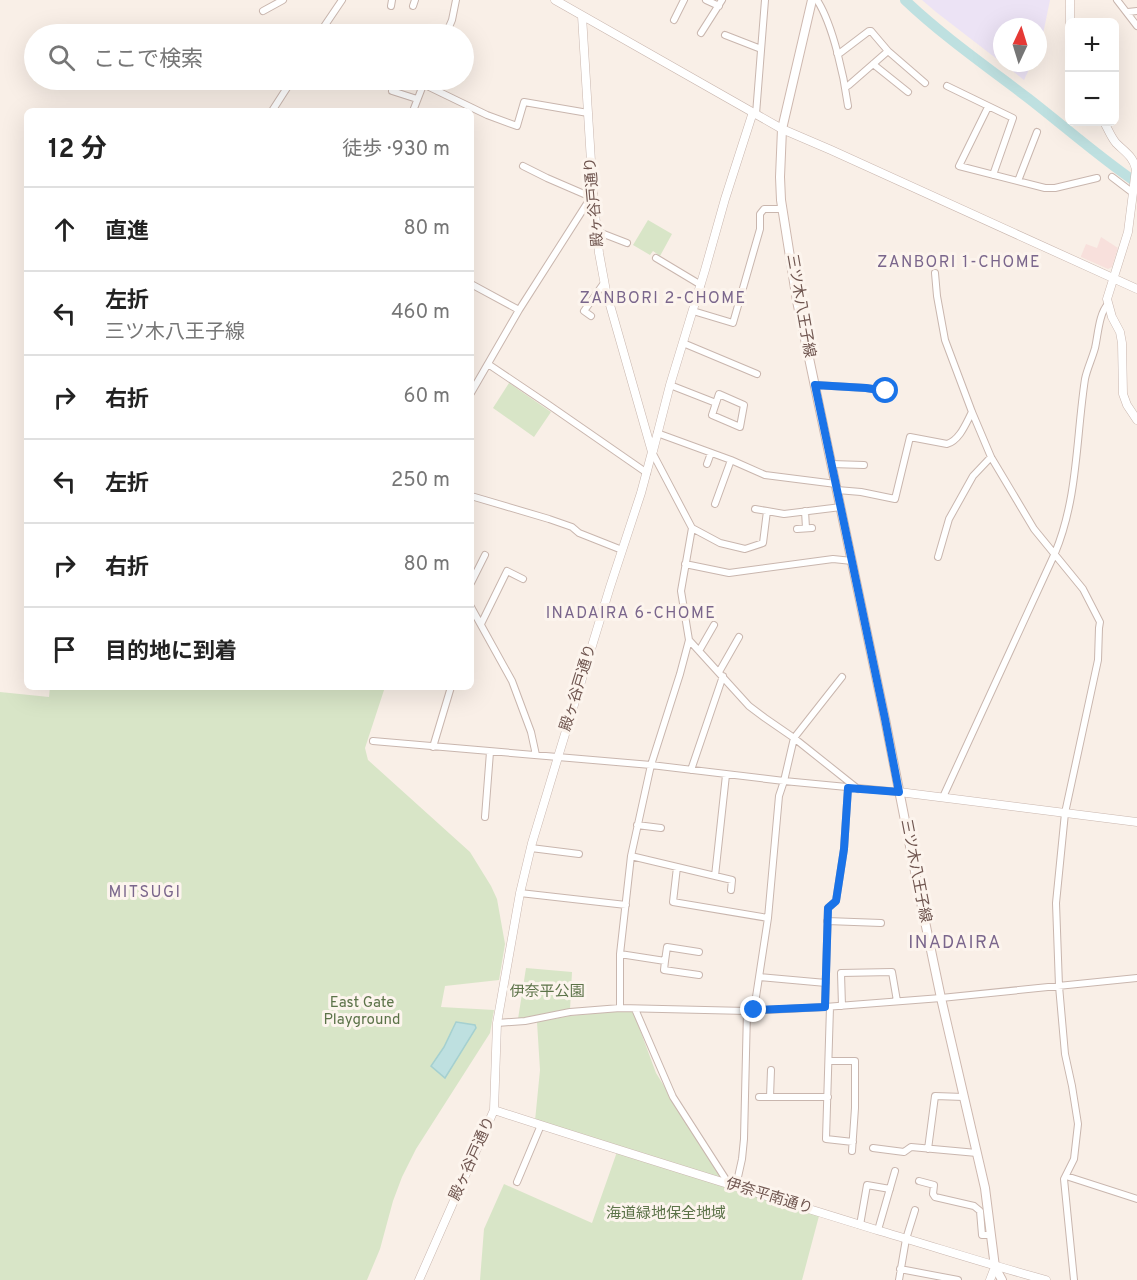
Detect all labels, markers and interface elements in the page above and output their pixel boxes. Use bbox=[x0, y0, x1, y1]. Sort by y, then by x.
north arrow bbox=[993, 18, 1047, 72]
map controls bbox=[1065, 18, 1119, 126]
button: + bbox=[1065, 18, 1119, 72]
search box bbox=[24, 24, 474, 90]
icon: search bbox=[45, 41, 78, 74]
text: ここで検索 bbox=[93, 47, 203, 74]
button: − bbox=[1065, 72, 1119, 126]
text: 12 分 bbox=[48, 134, 107, 167]
text: 徒歩 · 930 m bbox=[342, 137, 450, 163]
street label: 殿ヶ谷戸通り bbox=[582, 156, 608, 248]
icon: ahead bbox=[48, 213, 81, 246]
text: 80 m bbox=[404, 216, 450, 242]
text: 直進 bbox=[105, 219, 149, 246]
street label: 三ツ木八王子線 bbox=[782, 253, 818, 359]
district label: ZANBORI 1-CHOME bbox=[877, 253, 1041, 273]
text: 左折 bbox=[105, 288, 149, 315]
district label: ZANBORI 2-CHOME bbox=[579, 289, 747, 309]
icon: left bbox=[48, 297, 81, 330]
text: 460 m bbox=[391, 300, 450, 326]
text: 三ツ木八王子線 bbox=[105, 320, 245, 346]
route start bbox=[872, 377, 898, 403]
icon: right bbox=[48, 381, 81, 414]
text: 60 m bbox=[404, 384, 450, 410]
text: 右折 bbox=[105, 387, 149, 414]
icon: left bbox=[48, 465, 81, 498]
text: 250 m bbox=[391, 468, 450, 494]
text: 左折 bbox=[105, 471, 149, 498]
icon: right bbox=[48, 549, 81, 582]
text: 80 m bbox=[404, 552, 450, 578]
text: 右折 bbox=[105, 555, 149, 582]
district label: INADAIRA 6-CHOME bbox=[546, 604, 716, 624]
icon: arrive bbox=[48, 633, 81, 666]
text: 目的地に到着 bbox=[105, 639, 237, 666]
street label: 殿ヶ谷戸通り bbox=[557, 642, 601, 734]
street label: 三ツ木八王子線 bbox=[896, 818, 934, 924]
district label: MITSUGI bbox=[108, 883, 182, 903]
district label: INADAIRA bbox=[908, 932, 1002, 955]
park label: 伊奈平公園 bbox=[509, 983, 585, 1002]
park label: East Gate Playground bbox=[323, 994, 401, 1030]
route end bbox=[740, 996, 766, 1022]
street label: 殿ヶ谷戸通り bbox=[446, 1114, 500, 1204]
street label: 伊奈平南通り bbox=[723, 1175, 815, 1219]
park label: 海道緑地保全地域 bbox=[606, 1205, 726, 1224]

